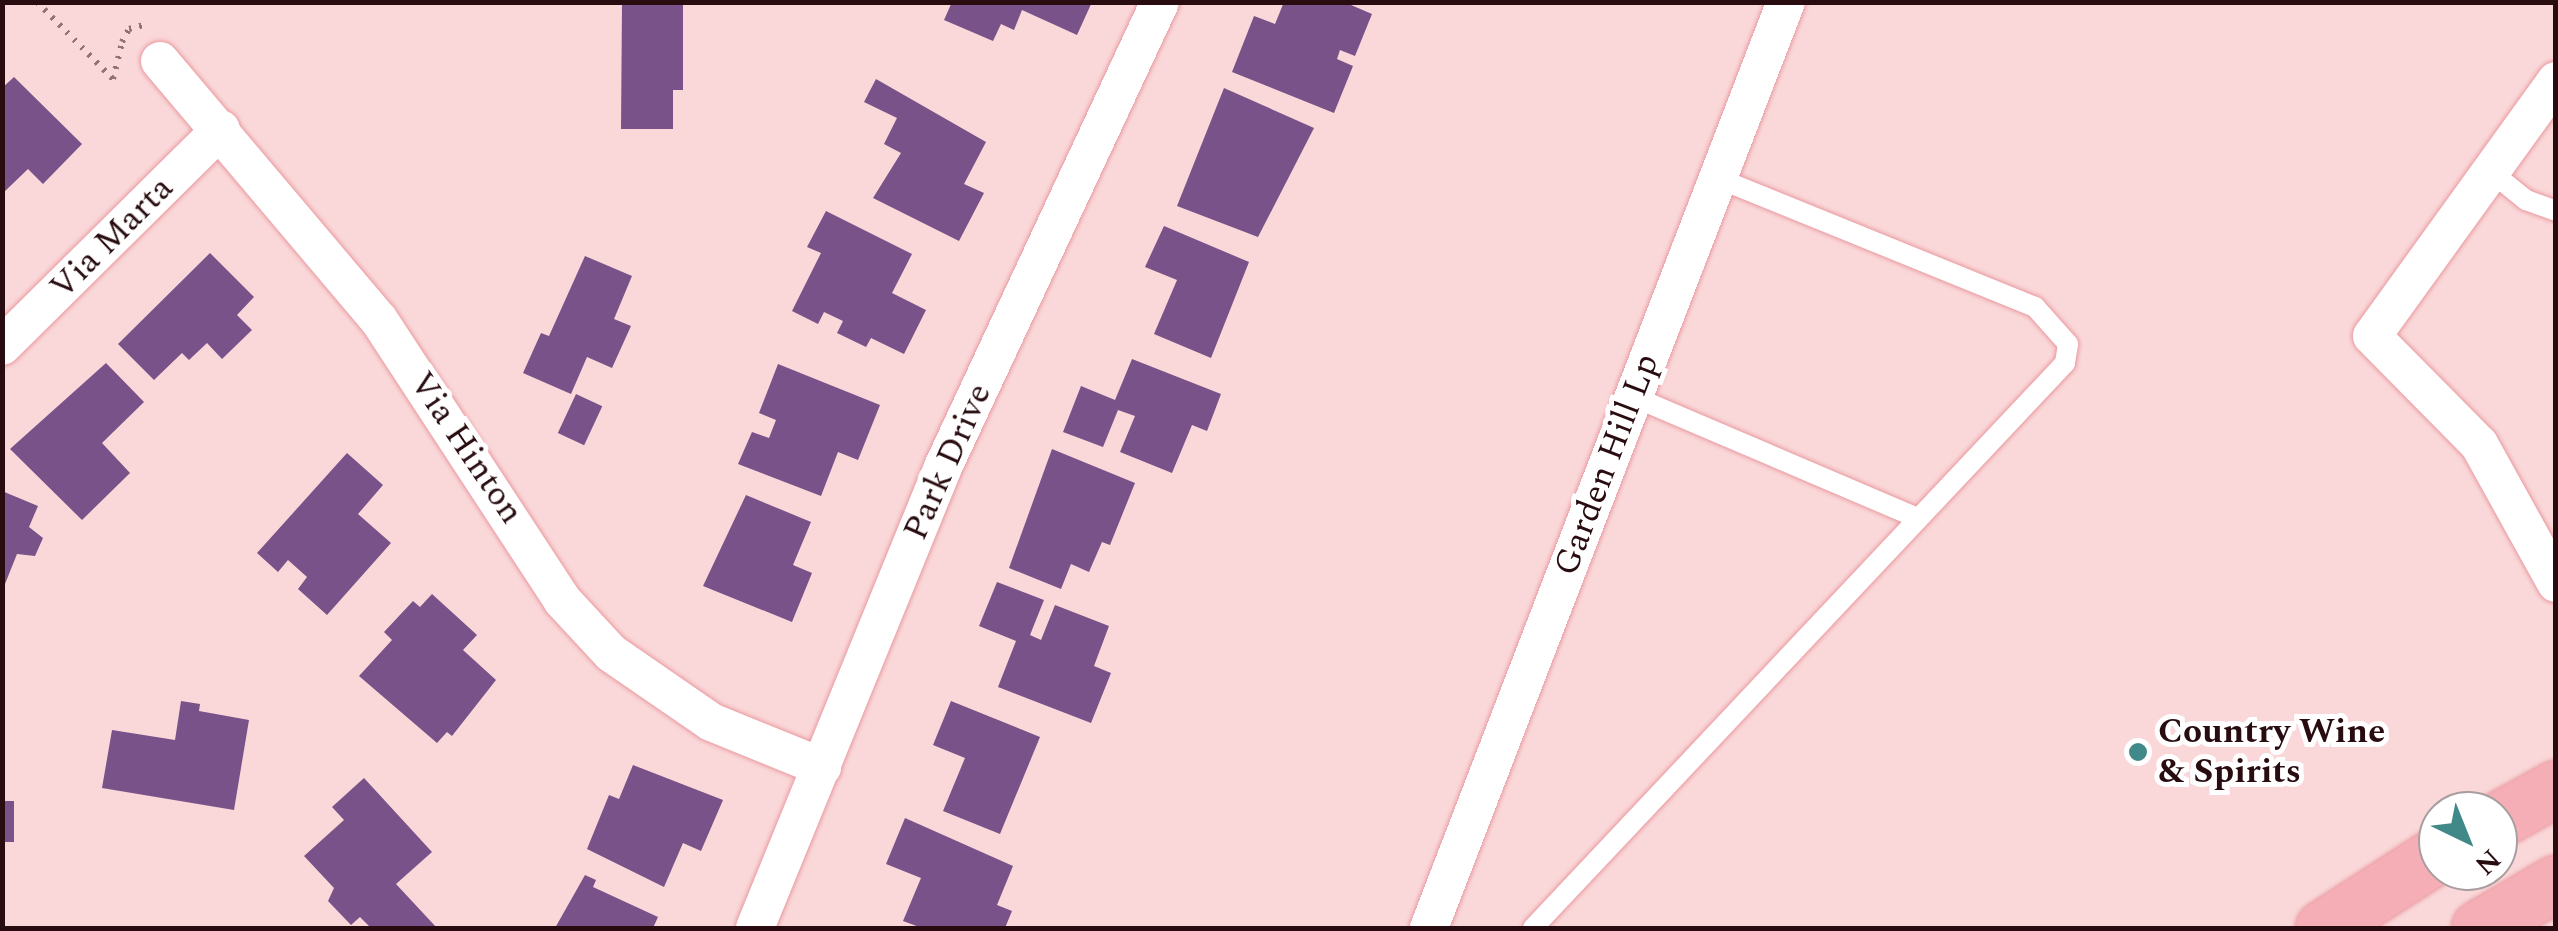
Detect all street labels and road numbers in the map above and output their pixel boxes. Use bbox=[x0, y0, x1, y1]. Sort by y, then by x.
street label: Via Marta bbox=[42, 168, 182, 308]
street label: Garden Hill Lp bbox=[1545, 348, 1669, 582]
street label: Via Hinton bbox=[400, 364, 532, 532]
street label: Park Drive bbox=[895, 377, 1001, 547]

